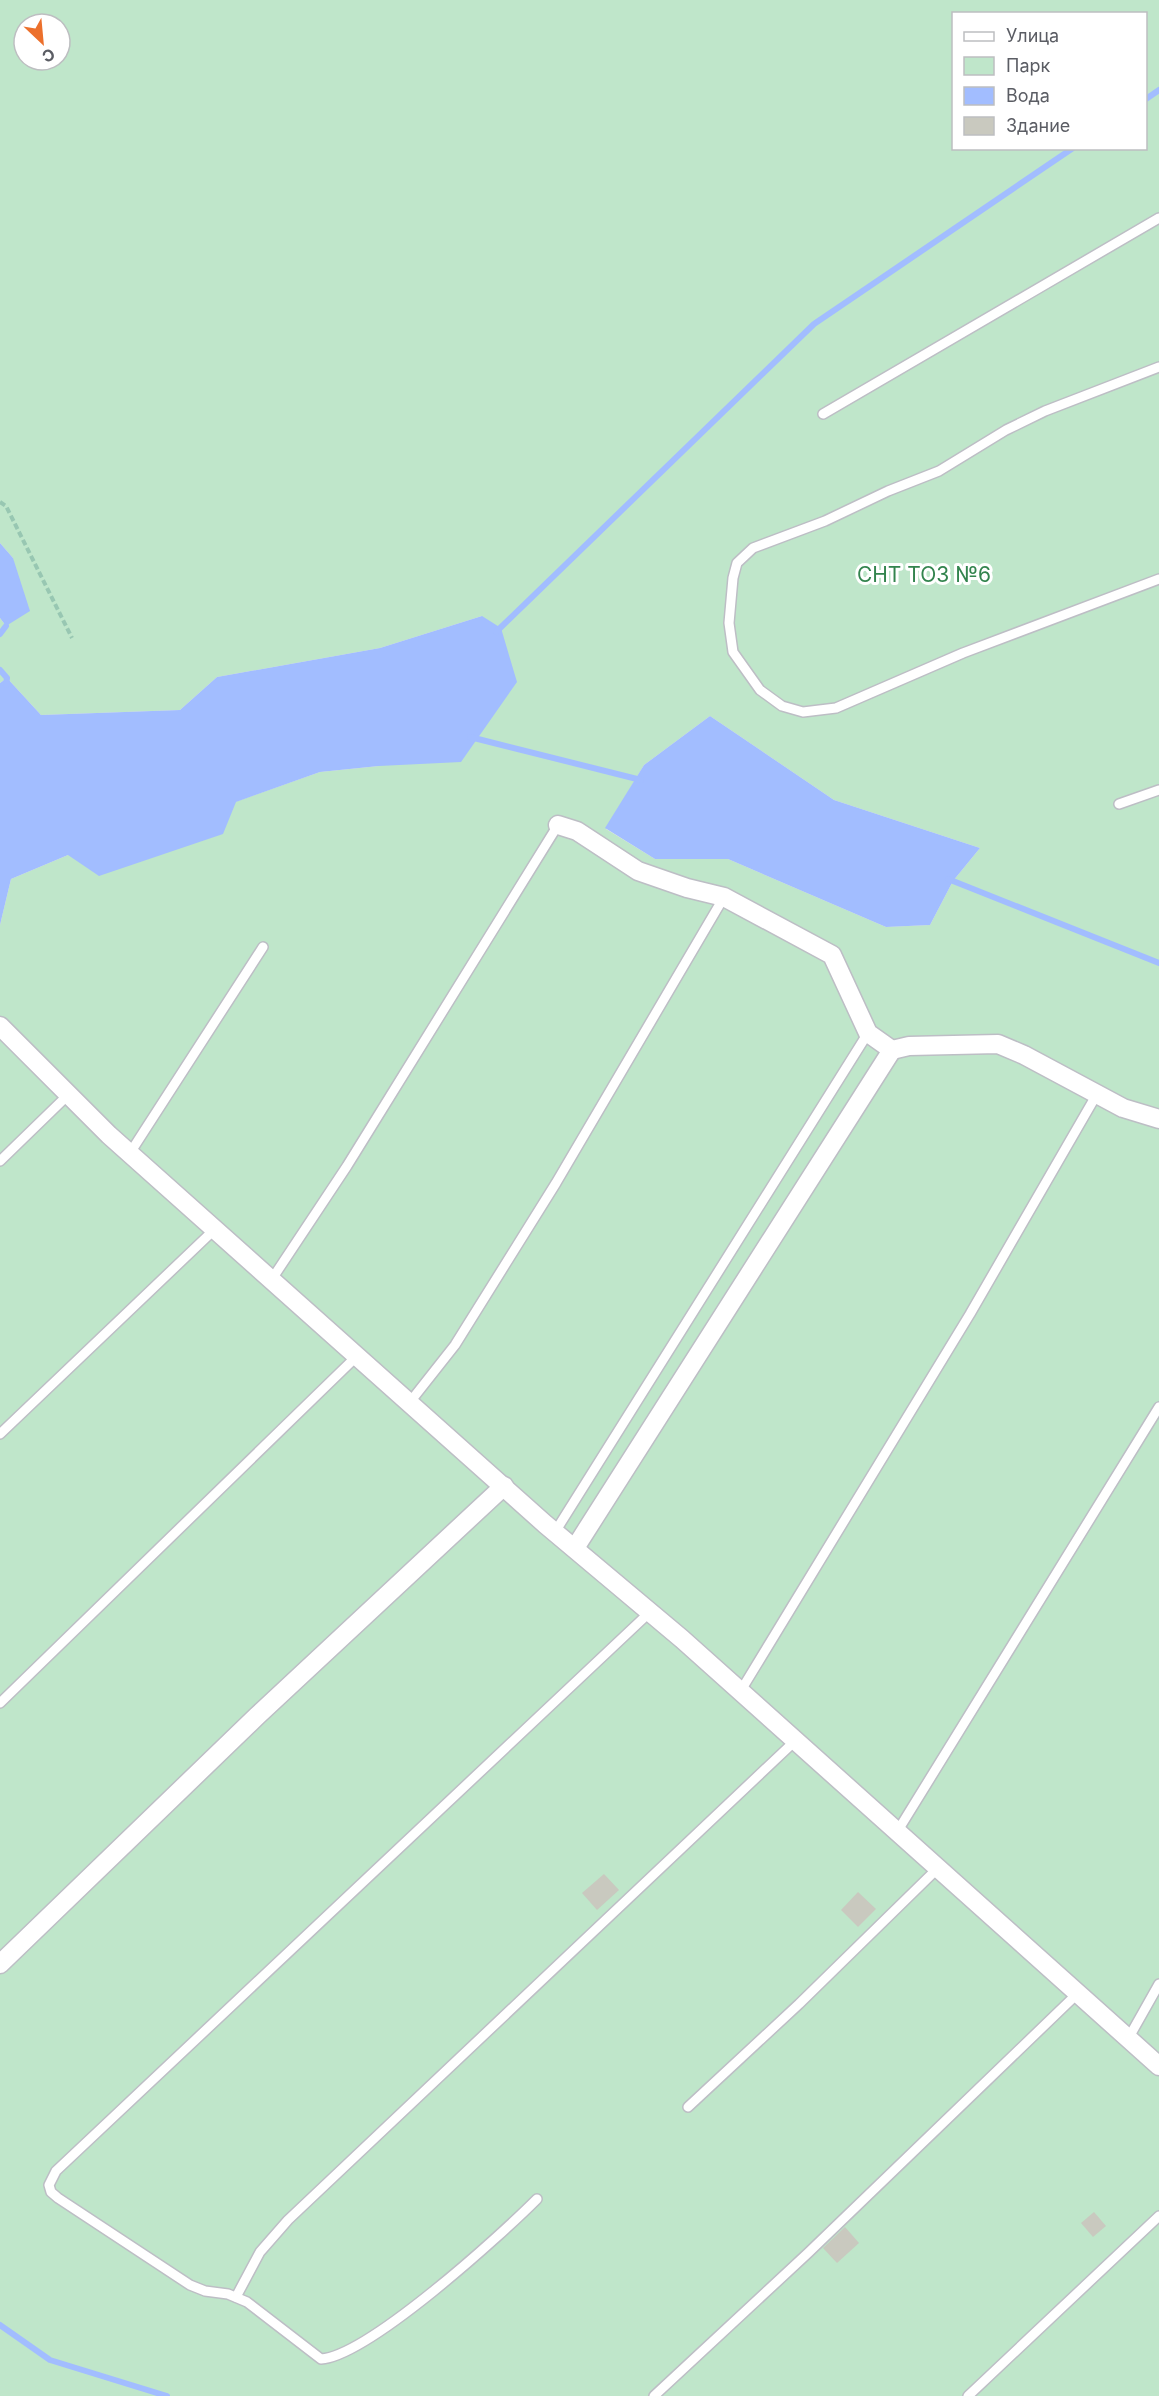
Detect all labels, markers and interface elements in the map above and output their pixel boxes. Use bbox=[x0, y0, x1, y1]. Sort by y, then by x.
north arrow bbox=[12, 12, 72, 72]
legend bbox=[952, 12, 1147, 150]
text: Улица bbox=[1006, 25, 1059, 46]
text: С bbox=[39, 44, 58, 67]
text: Парк bbox=[1006, 55, 1051, 76]
text: Вода bbox=[1006, 85, 1050, 106]
text: Здание bbox=[1006, 115, 1070, 136]
park label: СНТ ТОЗ №6 bbox=[857, 562, 991, 587]

